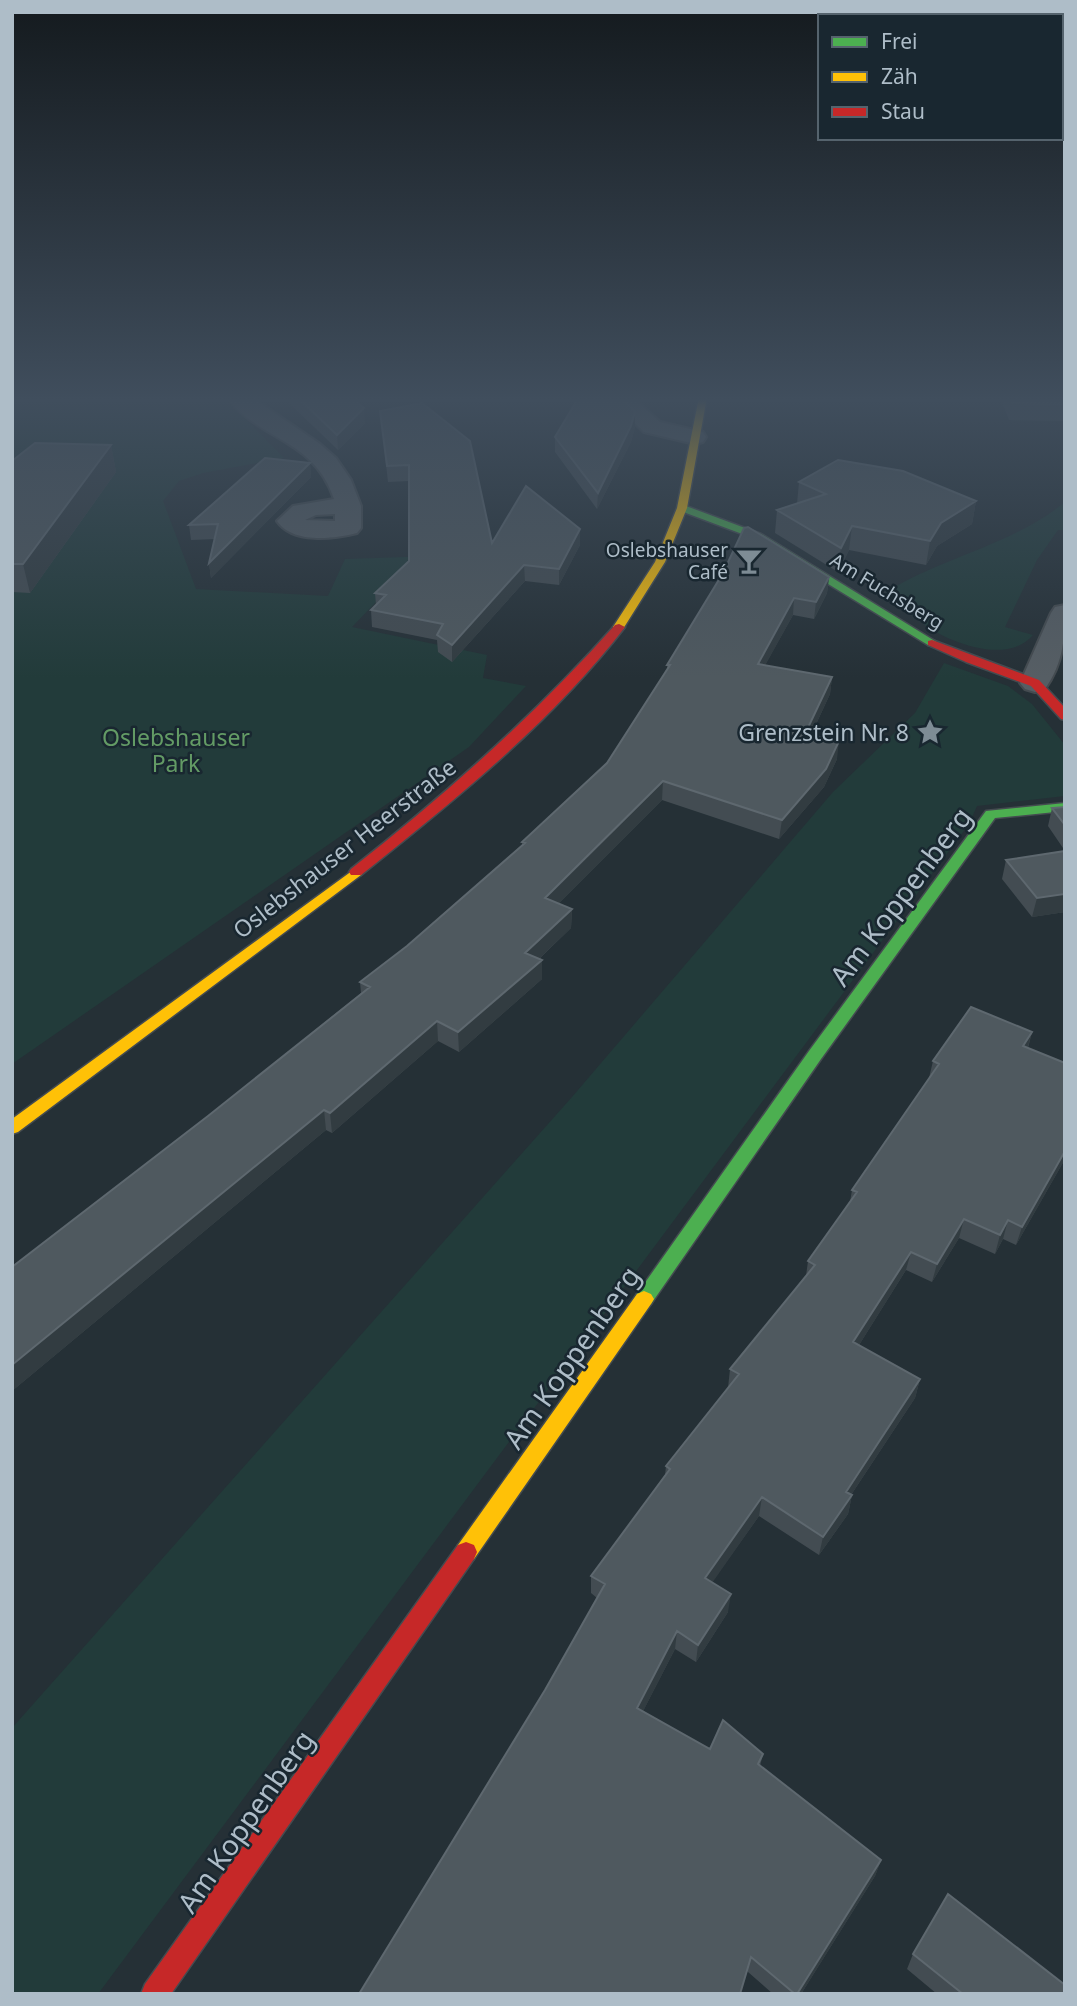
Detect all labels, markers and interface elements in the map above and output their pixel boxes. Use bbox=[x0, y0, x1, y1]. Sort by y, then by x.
legend bbox=[818, 14, 1063, 140]
text: Frei bbox=[881, 27, 917, 55]
text: Zäh bbox=[881, 62, 918, 90]
text: Stau bbox=[881, 97, 925, 125]
place label: Oslebshauser Café bbox=[606, 537, 728, 585]
bar icon: Oslebshauser Café bbox=[734, 546, 764, 576]
street label: Am Fuchsberg bbox=[825, 547, 949, 635]
place label: Grenzstein Nr. 8 bbox=[738, 716, 909, 748]
place icon: Grenzstein Nr. 8 bbox=[915, 717, 945, 747]
park label: Oslebshauser Park bbox=[102, 721, 250, 779]
street label: Oslebshauser Heerstraße bbox=[226, 751, 462, 945]
street label: Am Koppenberg bbox=[820, 799, 980, 993]
street label: Am Koppenberg bbox=[494, 1258, 648, 1456]
street label: Am Koppenberg bbox=[168, 1722, 322, 1920]

